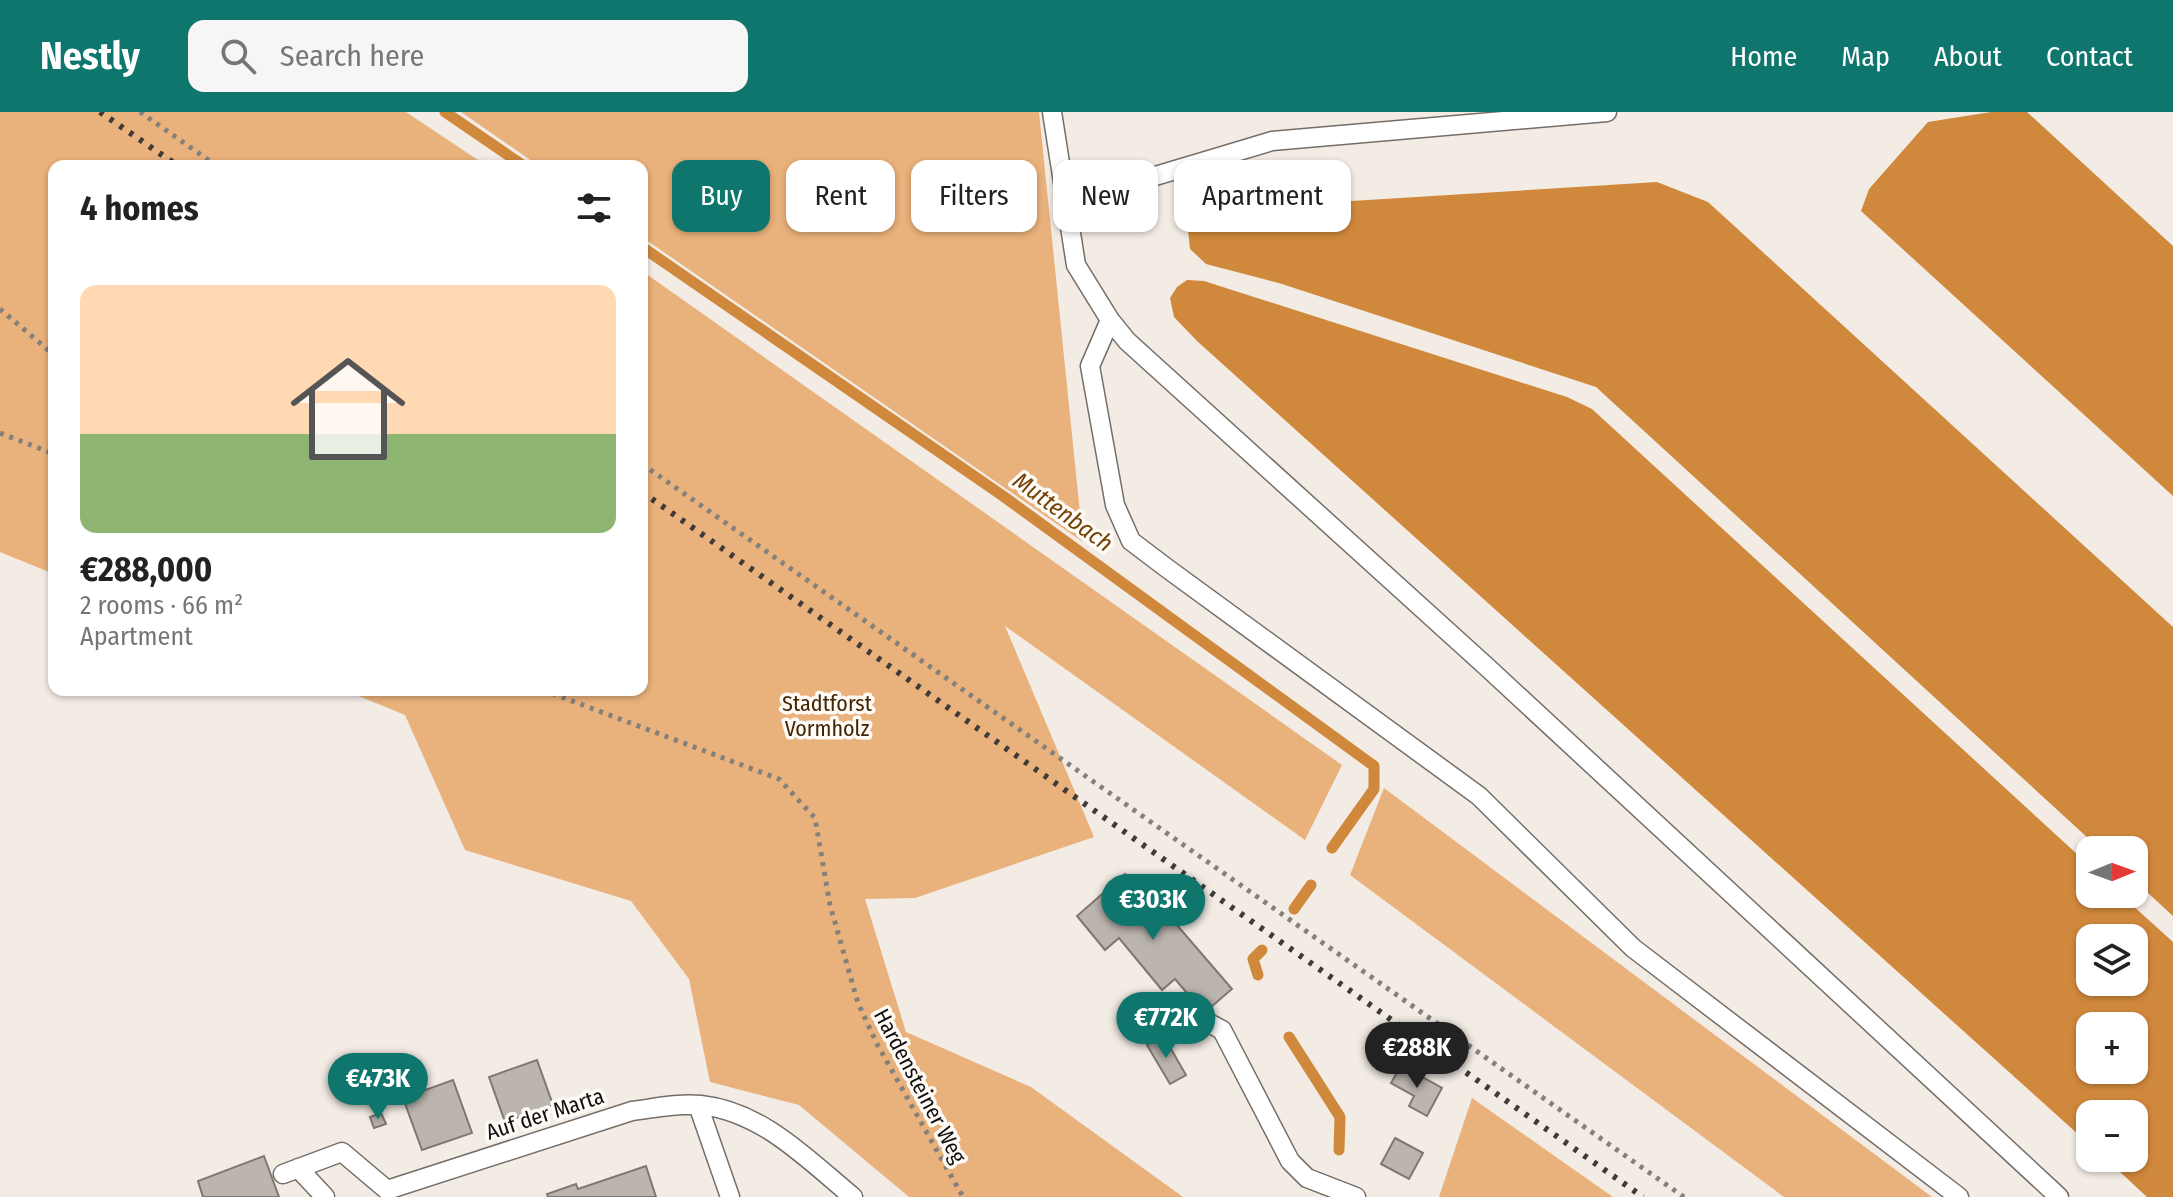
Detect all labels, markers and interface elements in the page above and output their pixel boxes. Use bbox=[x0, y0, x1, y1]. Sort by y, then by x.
search box bbox=[188, 20, 748, 92]
text: Nestly bbox=[40, 33, 140, 79]
icon: search bbox=[216, 34, 260, 78]
text: Search here bbox=[280, 38, 424, 74]
text: Home bbox=[1730, 40, 1797, 73]
text: Map bbox=[1841, 40, 1890, 73]
text: About bbox=[1934, 40, 2002, 73]
text: Contact bbox=[2046, 40, 2133, 73]
chip: Buy bbox=[672, 160, 770, 232]
chip: Rent bbox=[786, 160, 895, 232]
chip: Filters bbox=[911, 160, 1037, 232]
chip: New bbox=[1053, 160, 1158, 232]
chip: Apartment bbox=[1174, 160, 1351, 232]
icon: filters bbox=[572, 186, 616, 230]
text: 4 homes bbox=[80, 188, 199, 229]
icon: home bbox=[276, 337, 420, 481]
water label: Muttenbach bbox=[1008, 466, 1118, 558]
text: €288,000 bbox=[80, 549, 212, 590]
text: 2 rooms · 66 m² bbox=[80, 590, 243, 621]
text: Apartment bbox=[80, 621, 193, 652]
park label: Stadtforst Vormholz bbox=[782, 690, 873, 742]
north arrow bbox=[2076, 836, 2148, 908]
map controls bbox=[2076, 836, 2148, 1172]
pin: €303K bbox=[1097, 874, 1209, 942]
text: €303K bbox=[1119, 884, 1187, 915]
button: layers bbox=[2076, 924, 2148, 996]
pin: €772K bbox=[1110, 992, 1222, 1060]
text: €772K bbox=[1134, 1002, 1198, 1033]
street label: Hardensteiner Weg bbox=[868, 1004, 972, 1168]
button: + bbox=[2076, 1012, 2148, 1084]
pin: €288K bbox=[1361, 1022, 1473, 1090]
text: €288K bbox=[1383, 1032, 1451, 1063]
pin: €473K bbox=[322, 1053, 434, 1121]
text: €473K bbox=[346, 1063, 410, 1094]
street label: Auf der Marta bbox=[483, 1082, 607, 1146]
button: − bbox=[2076, 1100, 2148, 1172]

